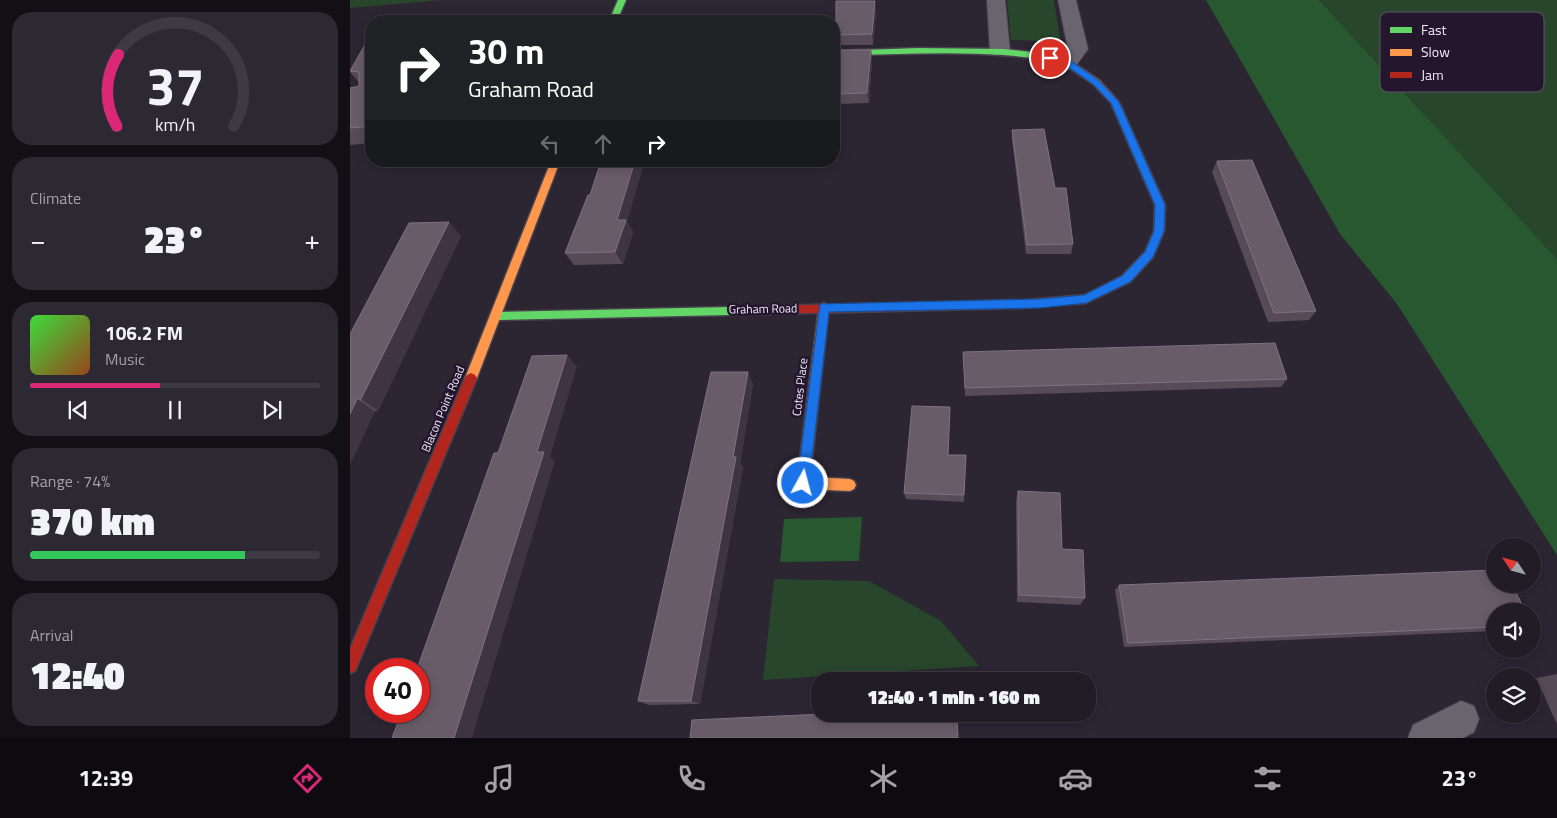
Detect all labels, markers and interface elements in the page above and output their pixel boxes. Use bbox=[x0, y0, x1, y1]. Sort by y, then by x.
legend bbox=[1380, 12, 1544, 92]
text: Fast bbox=[1421, 19, 1446, 40]
text: 30 m bbox=[468, 24, 544, 78]
icon: right bbox=[385, 35, 450, 100]
pin bbox=[1029, 37, 1071, 79]
text: Slow bbox=[1421, 41, 1450, 62]
icon: arrive bbox=[1036, 44, 1064, 72]
text: 37 bbox=[146, 46, 204, 125]
text: Jam bbox=[1421, 64, 1444, 85]
text: Graham Road bbox=[468, 72, 594, 106]
text: km/h bbox=[155, 111, 195, 138]
icon: left bbox=[536, 130, 564, 158]
icon: ahead bbox=[589, 130, 617, 158]
icon: right bbox=[642, 130, 670, 158]
text: Climate bbox=[30, 186, 81, 210]
text: 23° bbox=[144, 210, 206, 268]
text: − bbox=[30, 218, 46, 261]
text: + bbox=[304, 218, 320, 261]
street label: Graham Road bbox=[728, 298, 797, 319]
text: 106.2 FM bbox=[105, 318, 183, 347]
text: Music bbox=[105, 347, 145, 371]
street label: Cotes Place bbox=[787, 357, 812, 417]
street label: Blacon Point Road bbox=[416, 363, 469, 455]
icon: previous bbox=[64, 396, 92, 424]
icon: pause bbox=[161, 396, 189, 424]
icon: next bbox=[258, 396, 286, 424]
position arrow bbox=[776, 456, 828, 508]
text: Range · 74% bbox=[30, 469, 110, 493]
text: 370 km bbox=[30, 492, 155, 550]
north arrow bbox=[1486, 538, 1541, 592]
map controls bbox=[1486, 538, 1541, 723]
button: sound bbox=[1486, 603, 1541, 658]
text: Arrival bbox=[30, 623, 73, 647]
text: 12:40 bbox=[30, 646, 125, 704]
speed limit sign: 40 bbox=[365, 658, 430, 723]
button: layers bbox=[1486, 668, 1541, 723]
text: 12:40 · 1 min · 160 m bbox=[867, 682, 1040, 711]
text: 12:39 bbox=[78, 761, 133, 795]
icon: directions bbox=[290, 761, 325, 796]
icon: music bbox=[482, 761, 517, 796]
icon: phone bbox=[674, 761, 709, 796]
icon: climate bbox=[866, 761, 901, 796]
icon: car bbox=[1058, 761, 1093, 796]
icon: filters bbox=[1250, 761, 1285, 796]
text: 23° bbox=[1441, 761, 1478, 795]

